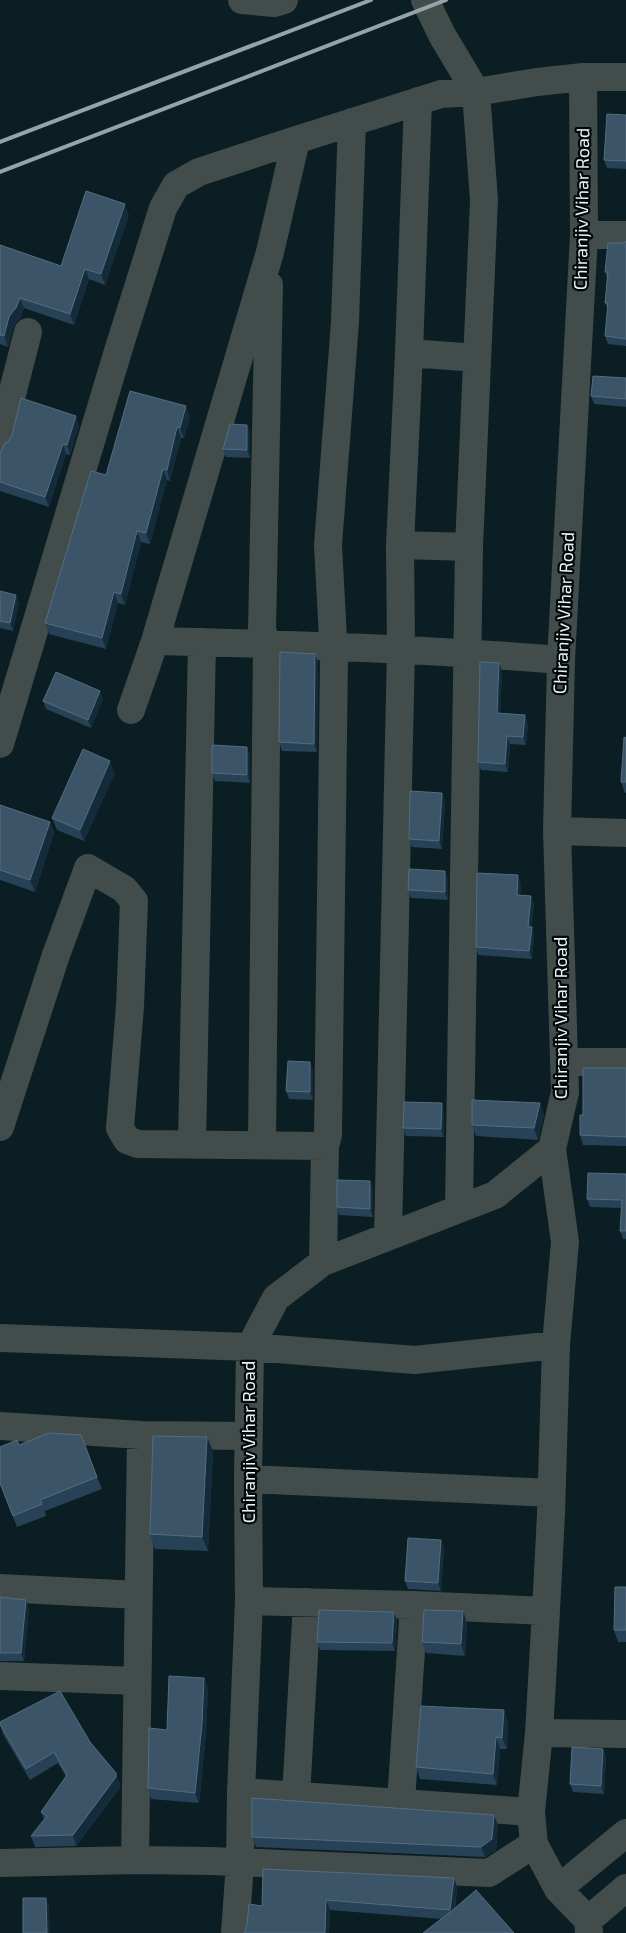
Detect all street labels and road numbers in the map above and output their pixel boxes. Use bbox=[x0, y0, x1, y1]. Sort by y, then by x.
street label: Chiranjiv Vihar Road bbox=[569, 128, 593, 290]
street label: Chiranjiv Vihar Road bbox=[548, 531, 578, 695]
street label: Chiranjiv Vihar Road bbox=[549, 937, 571, 1099]
street label: Chiranjiv Vihar Road bbox=[237, 1361, 259, 1523]

